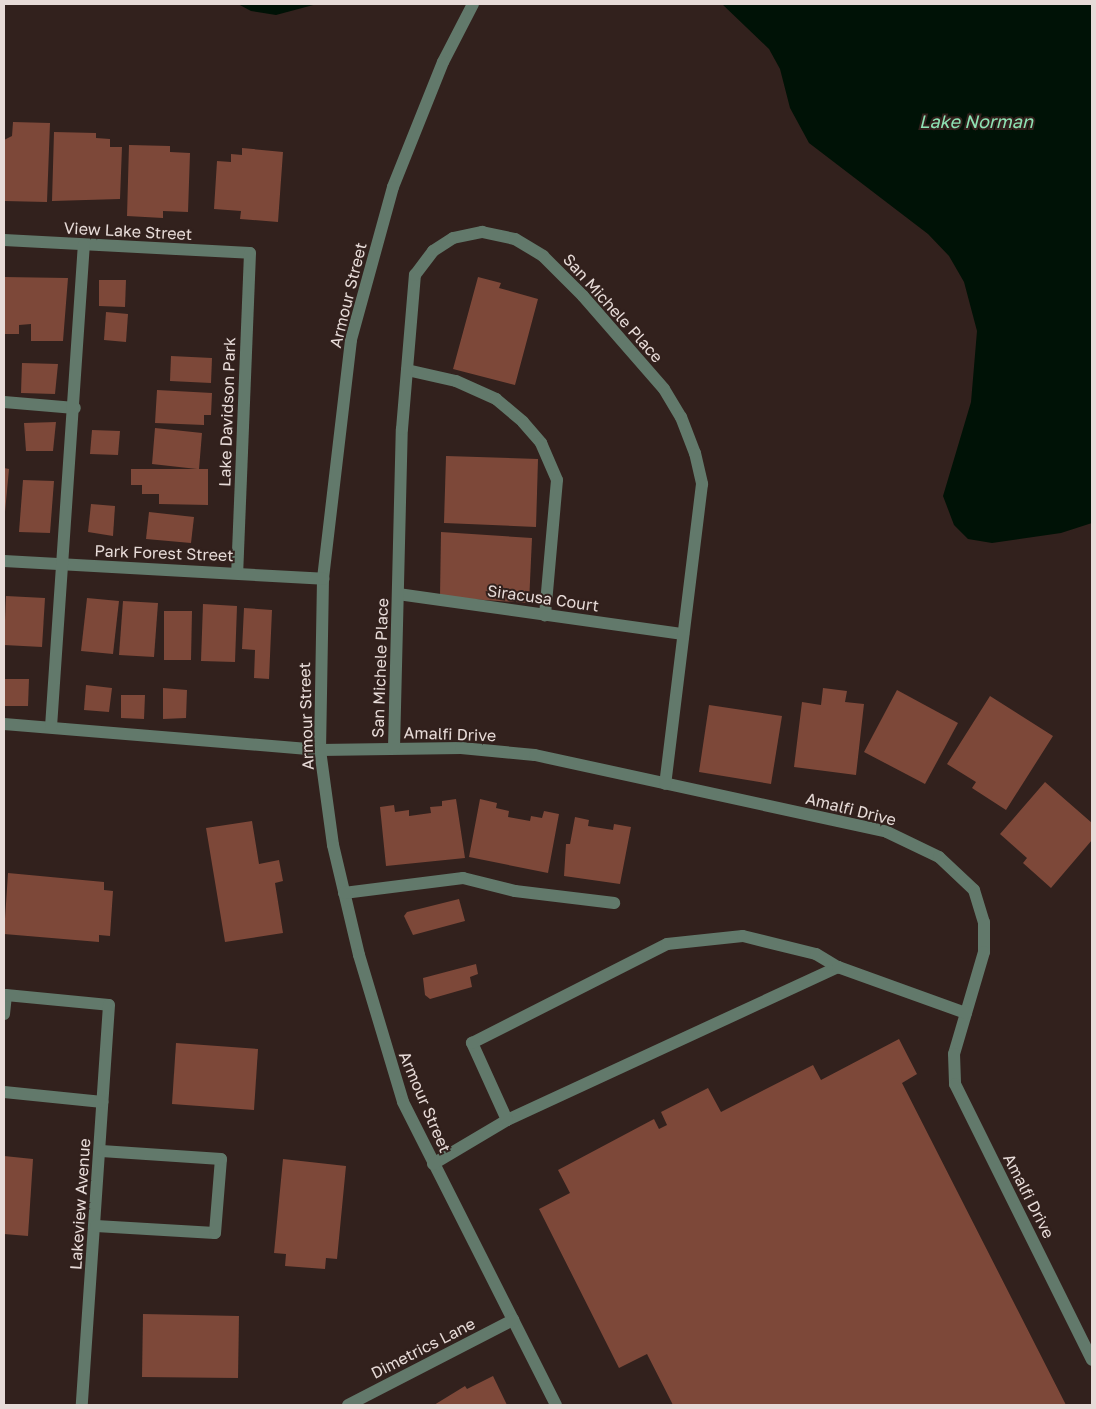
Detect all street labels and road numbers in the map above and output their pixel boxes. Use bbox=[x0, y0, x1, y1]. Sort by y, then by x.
street label: View Lake Street bbox=[63, 218, 193, 244]
street label: Armour Street bbox=[326, 240, 370, 350]
street label: San Michele Place bbox=[559, 250, 667, 366]
street label: Lake Davidson Park bbox=[215, 337, 239, 487]
street label: Park Forest Street bbox=[94, 541, 234, 565]
street label: Siracusa Court bbox=[486, 581, 600, 615]
street label: San Michele Place bbox=[368, 598, 392, 738]
street label: Armour Street bbox=[295, 662, 317, 770]
street label: Amalfi Drive bbox=[403, 723, 497, 745]
street label: Amalfi Drive bbox=[804, 788, 898, 830]
street label: Armour Street bbox=[395, 1049, 455, 1155]
street label: Lakeview Avenue bbox=[66, 1138, 94, 1270]
street label: Amalfi Drive bbox=[999, 1150, 1059, 1242]
street label: Dimetrics Lane bbox=[368, 1313, 478, 1383]

